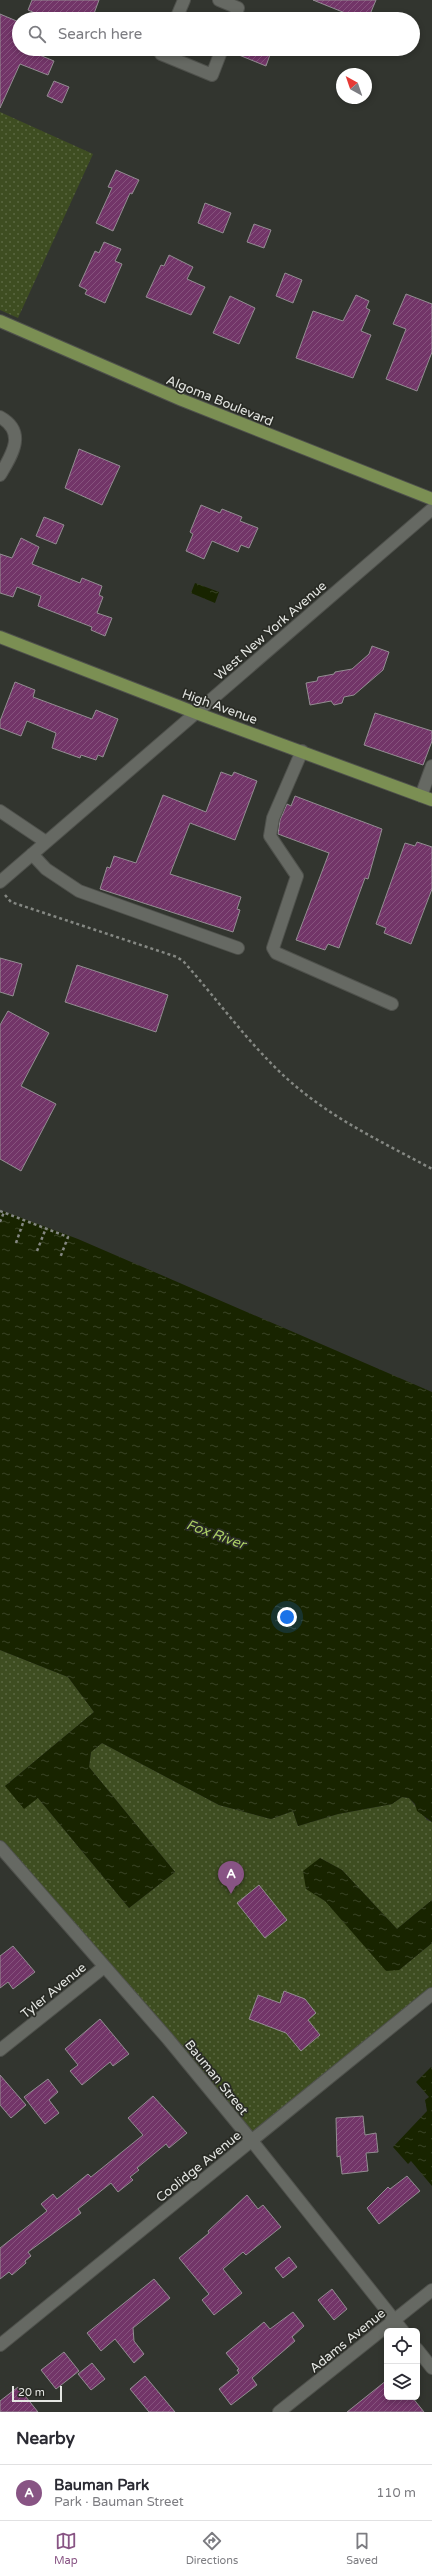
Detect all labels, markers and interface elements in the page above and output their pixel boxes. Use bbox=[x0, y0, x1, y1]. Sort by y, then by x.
search box bbox=[12, 12, 420, 56]
icon: search bbox=[26, 23, 48, 45]
text: Search here bbox=[58, 25, 142, 43]
north arrow bbox=[336, 68, 372, 104]
street label: Algoma Boulevard bbox=[164, 372, 275, 430]
street label: West New York Avenue bbox=[211, 578, 330, 684]
street label: High Avenue bbox=[180, 686, 259, 728]
water label: Fox River bbox=[184, 1516, 249, 1554]
your location bbox=[277, 1607, 297, 1627]
pin: A bbox=[218, 1861, 244, 1894]
street label: Tyler Avenue bbox=[18, 1960, 90, 2022]
street label: Bauman Street bbox=[181, 2037, 251, 2118]
street label: Coolidge Avenue bbox=[153, 2128, 244, 2206]
street label: Adams Avenue bbox=[306, 2305, 389, 2376]
map controls bbox=[384, 2328, 420, 2400]
button: locate bbox=[384, 2328, 420, 2364]
button: layers bbox=[384, 2364, 420, 2400]
scale bar bbox=[12, 2384, 62, 2403]
text: 20 m bbox=[18, 2386, 45, 2399]
text: Nearby bbox=[16, 2428, 75, 2449]
text: Bauman Park bbox=[54, 2476, 149, 2494]
text: A bbox=[24, 2485, 34, 2501]
text: 110 m bbox=[376, 2485, 416, 2501]
text: Park · Bauman Street bbox=[54, 2494, 184, 2510]
tab: Map bbox=[54, 2530, 78, 2567]
tab: Directions bbox=[186, 2530, 238, 2567]
tab: Saved bbox=[346, 2530, 378, 2567]

